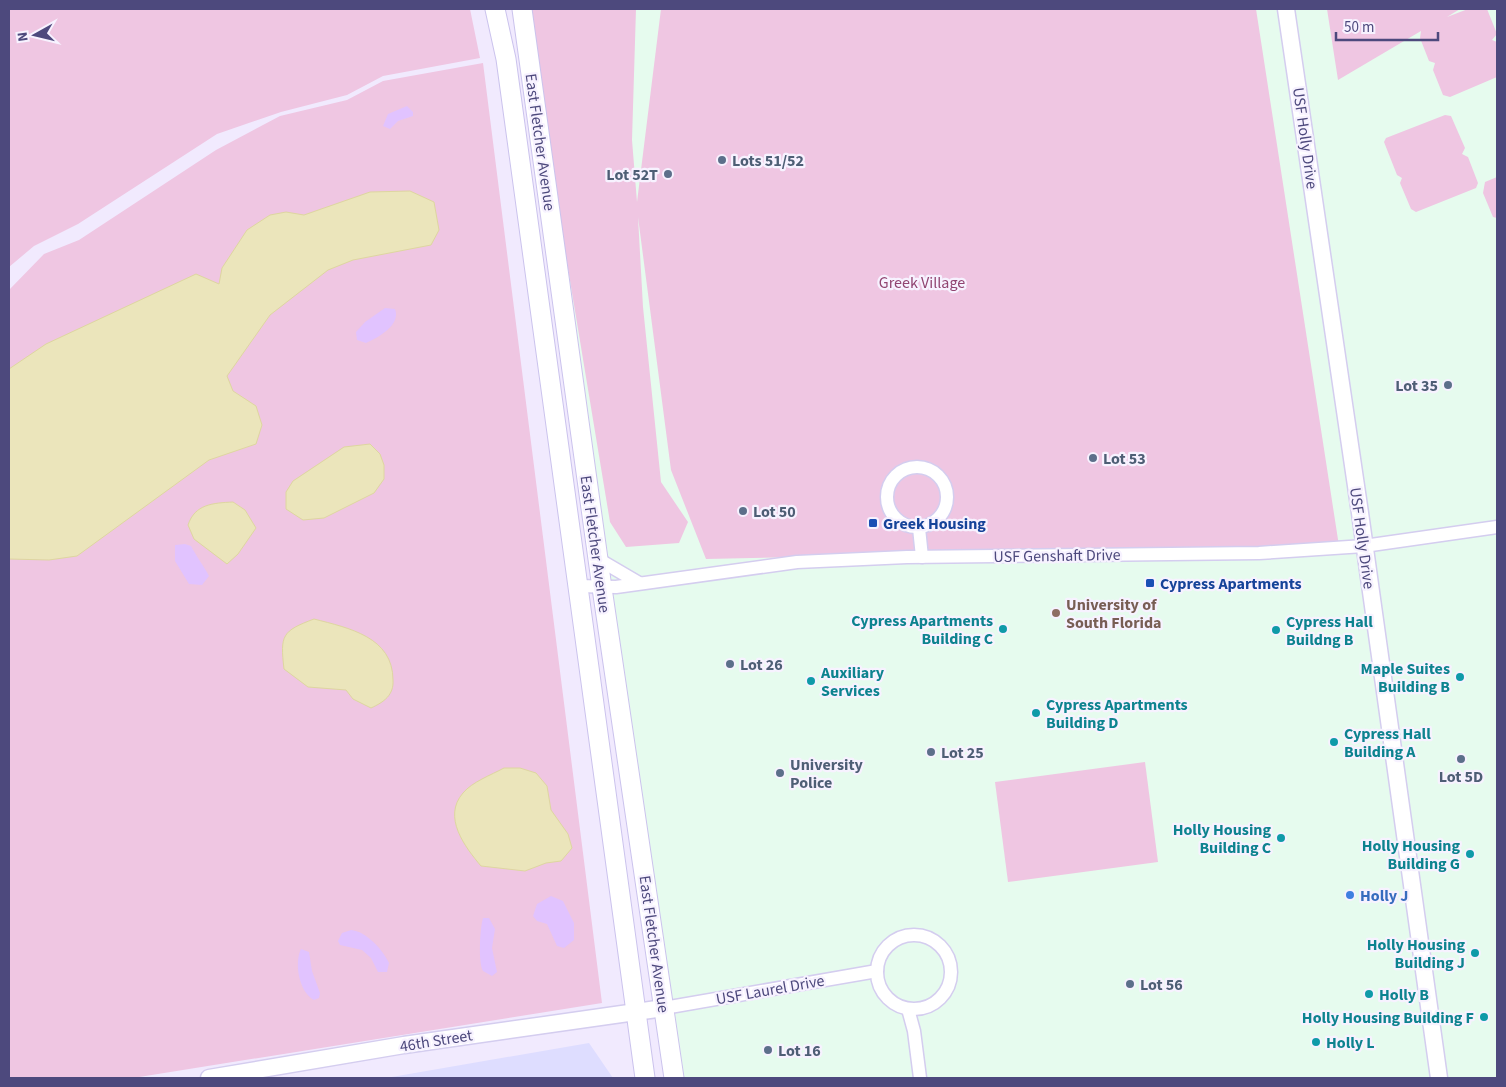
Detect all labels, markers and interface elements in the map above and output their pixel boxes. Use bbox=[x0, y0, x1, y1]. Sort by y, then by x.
north arrow bbox=[10, 10, 60, 60]
scale bar bbox=[1336, 10, 1438, 42]
text: 50 m bbox=[1344, 17, 1374, 38]
text: N bbox=[13, 31, 34, 43]
street label: East Fletcher Avenue bbox=[519, 72, 561, 212]
street label: USF Holly Drive bbox=[1287, 86, 1323, 190]
place label: Lots 51/52 bbox=[732, 150, 804, 172]
marker: Lots 51/52 bbox=[716, 154, 728, 166]
place label: Lot 52T bbox=[606, 164, 658, 186]
marker: Lot 52T bbox=[662, 168, 674, 180]
park label: Greek Village bbox=[879, 272, 965, 294]
place label: Lot 35 bbox=[1395, 375, 1438, 397]
marker: Lot 35 bbox=[1442, 379, 1454, 391]
place label: Lot 53 bbox=[1103, 448, 1146, 470]
marker: Lot 53 bbox=[1087, 452, 1099, 464]
street label: East Fletcher Avenue bbox=[574, 474, 616, 614]
street label: USF Holly Drive bbox=[1344, 486, 1380, 590]
place label: Lot 50 bbox=[753, 501, 796, 523]
marker: Lot 50 bbox=[737, 505, 749, 517]
place label: Greek Housing bbox=[883, 513, 986, 535]
marker: Greek Housing bbox=[867, 517, 879, 529]
street label: USF Genshaft Drive bbox=[993, 544, 1121, 568]
place label: Cypress Apartments bbox=[1160, 573, 1302, 595]
marker: Cypress Apartments bbox=[1144, 577, 1156, 589]
place label: University of South Florida bbox=[1066, 594, 1162, 634]
marker: University of South Florida bbox=[1050, 607, 1062, 619]
place label: Cypress Apartments Building C bbox=[851, 610, 993, 650]
place label: Cypress Hall Buildng B bbox=[1286, 611, 1373, 651]
marker: Cypress Apartments Building C bbox=[997, 623, 1009, 635]
marker: Cypress Hall Buildng B bbox=[1270, 624, 1282, 636]
place label: Lot 26 bbox=[740, 654, 783, 676]
marker: Lot 26 bbox=[724, 658, 736, 670]
place label: Maple Suites Building B bbox=[1361, 658, 1450, 698]
place label: Auxiliary Services bbox=[820, 662, 885, 702]
marker: Maple Suites Building B bbox=[1454, 671, 1466, 683]
marker: Auxiliary Services bbox=[805, 675, 817, 687]
place label: Cypress Apartments Building D bbox=[1046, 694, 1188, 734]
marker: Cypress Apartments Building D bbox=[1030, 707, 1042, 719]
place label: Cypress Hall Building A bbox=[1344, 723, 1431, 763]
marker: Cypress Hall Building A bbox=[1328, 736, 1340, 748]
place label: Lot 25 bbox=[941, 742, 984, 764]
marker: Lot 25 bbox=[925, 746, 937, 758]
marker: Lot 5D bbox=[1455, 753, 1467, 765]
place label: University Police bbox=[790, 754, 864, 794]
place label: Lot 5D bbox=[1439, 766, 1483, 788]
marker: University Police bbox=[774, 767, 786, 779]
place label: Holly Housing Building C bbox=[1173, 819, 1271, 859]
marker: Holly Housing Building C bbox=[1275, 832, 1287, 844]
place label: Holly Housing Building G bbox=[1362, 835, 1460, 875]
marker: Holly Housing Building G bbox=[1464, 848, 1476, 860]
street label: East Fletcher Avenue bbox=[633, 874, 675, 1014]
place label: Holly J bbox=[1360, 885, 1409, 907]
marker: Holly J bbox=[1344, 889, 1356, 901]
place label: Holly Housing Building J bbox=[1367, 934, 1465, 974]
marker: Holly Housing Building J bbox=[1469, 947, 1481, 959]
street label: USF Laurel Drive bbox=[714, 970, 826, 1010]
place label: Lot 56 bbox=[1140, 974, 1183, 996]
marker: Lot 56 bbox=[1124, 978, 1136, 990]
place label: Holly B bbox=[1379, 984, 1429, 1006]
marker: Holly B bbox=[1363, 988, 1375, 1000]
place label: Holly Housing Building F bbox=[1302, 1007, 1474, 1029]
marker: Holly Housing Building F bbox=[1478, 1011, 1490, 1023]
street label: 46th Street bbox=[398, 1024, 475, 1058]
place label: Holly L bbox=[1326, 1032, 1375, 1054]
marker: Holly L bbox=[1310, 1036, 1322, 1048]
place label: Lot 16 bbox=[778, 1040, 821, 1062]
marker: Lot 16 bbox=[762, 1044, 774, 1056]

